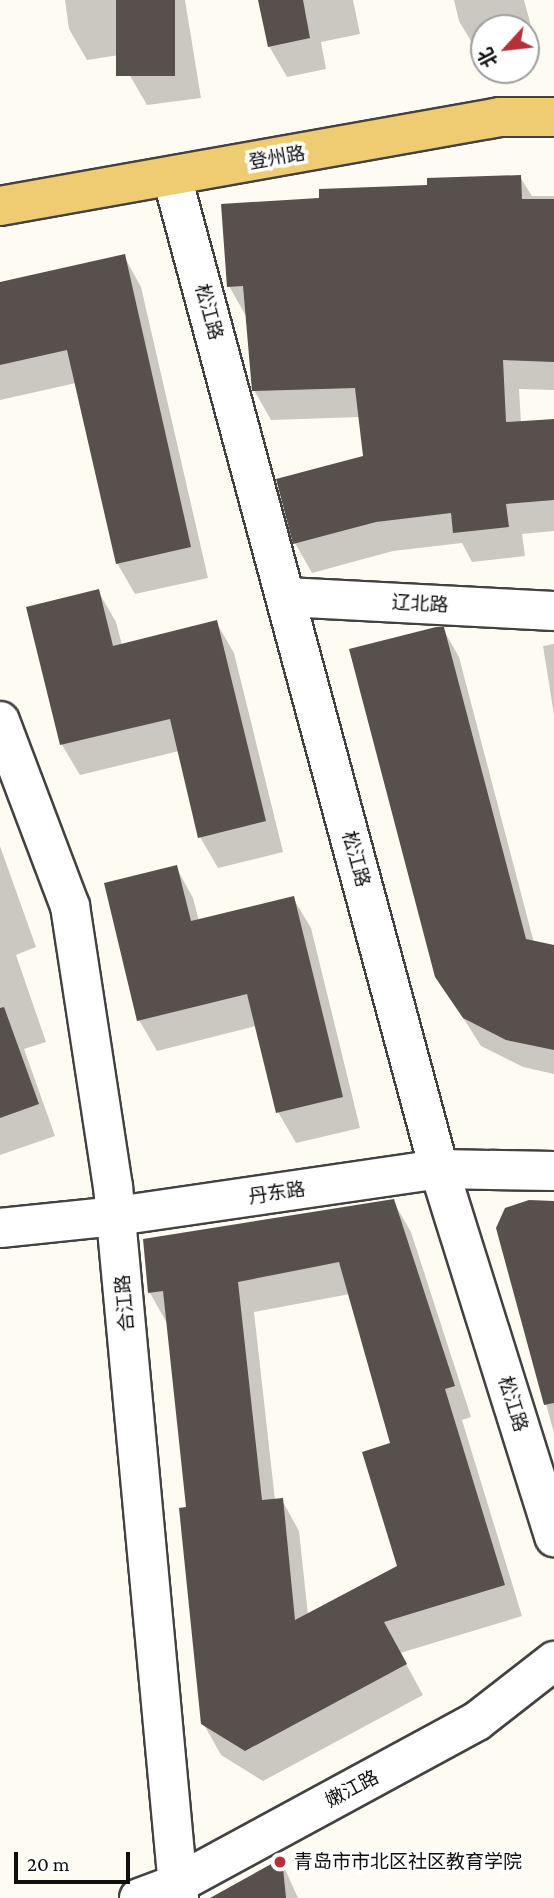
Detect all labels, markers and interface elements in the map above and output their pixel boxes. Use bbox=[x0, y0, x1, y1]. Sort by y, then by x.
north arrow bbox=[470, 14, 540, 84]
text: 北 bbox=[474, 45, 501, 71]
street label: 登州路 bbox=[247, 142, 307, 174]
street label: 松江路 bbox=[191, 282, 227, 342]
street label: 辽北路 bbox=[391, 591, 449, 617]
street label: 松江路 bbox=[338, 829, 374, 889]
street label: 丹东路 bbox=[247, 1178, 307, 1208]
street label: 合江路 bbox=[111, 1274, 139, 1332]
street label: 松江路 bbox=[494, 1373, 532, 1435]
street label: 嫩江路 bbox=[321, 1766, 383, 1812]
scale bar bbox=[18, 1839, 133, 1883]
place label: 青岛市市北区社区教育学院 bbox=[294, 1851, 522, 1873]
text: 20 m bbox=[27, 1852, 70, 1876]
marker: 青岛市市北区社区教育学院 bbox=[272, 1854, 288, 1870]

